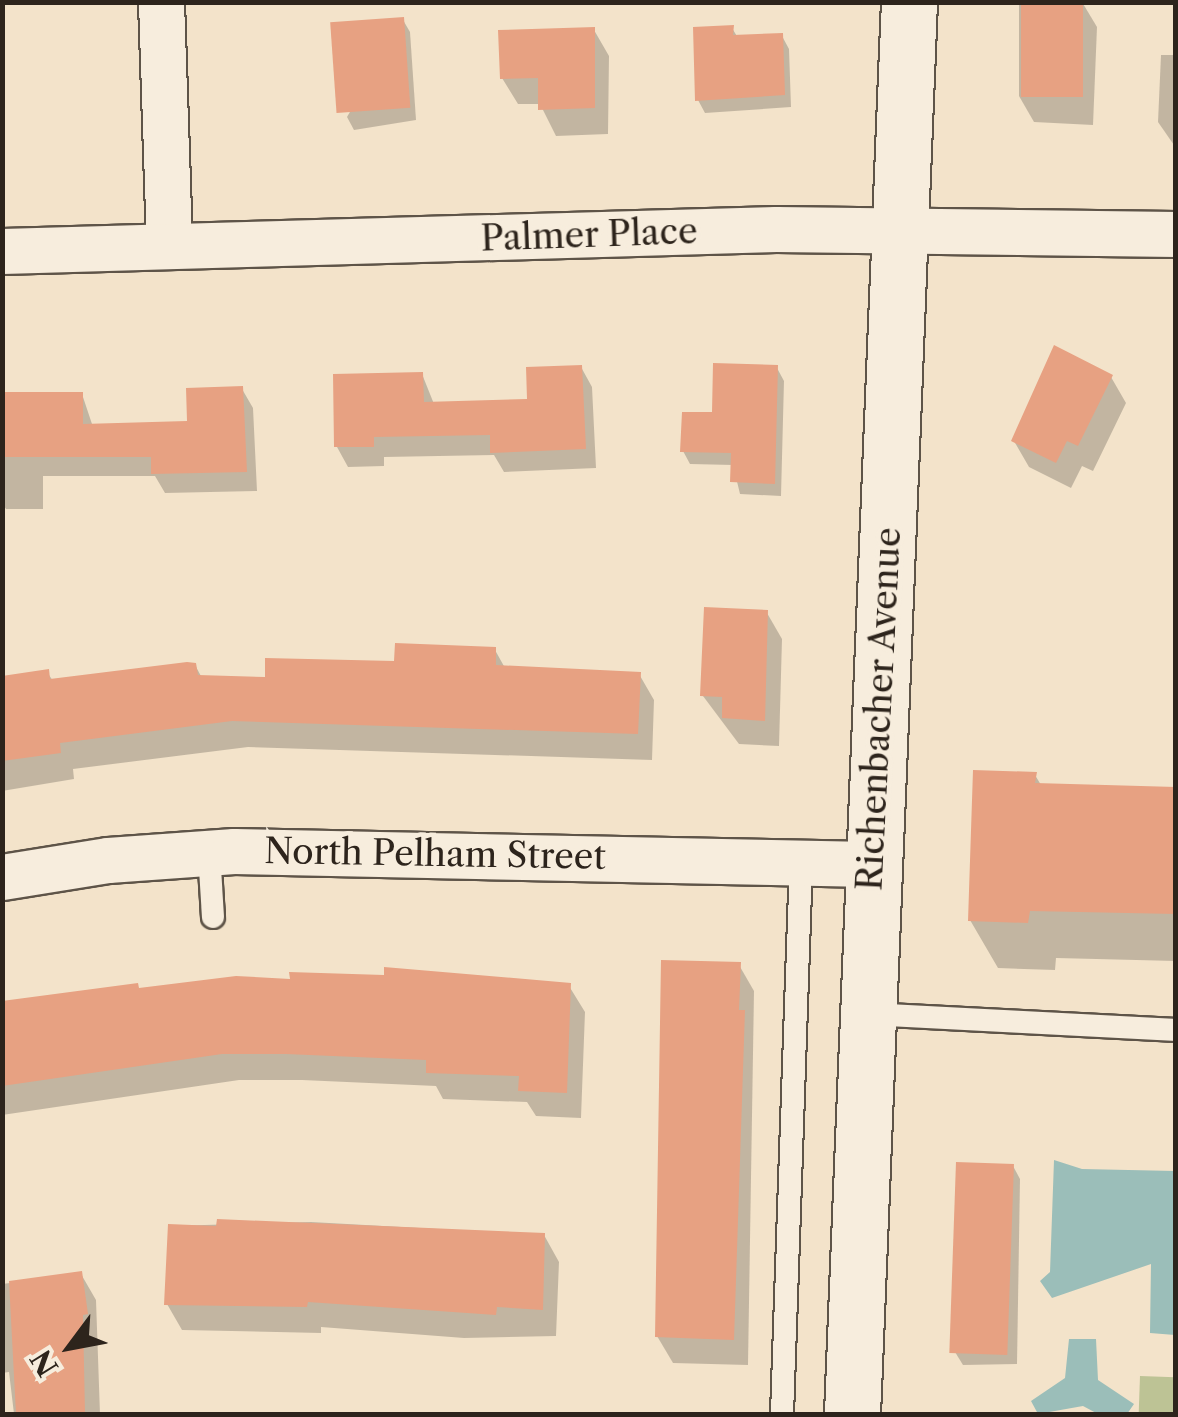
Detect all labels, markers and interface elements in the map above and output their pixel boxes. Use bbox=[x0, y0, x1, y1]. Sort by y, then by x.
street label: Palmer Place bbox=[480, 210, 698, 260]
street label: Richenbacher Avenue bbox=[848, 525, 910, 893]
street label: North Pelham Street bbox=[264, 830, 606, 878]
north arrow bbox=[20, 1297, 120, 1397]
text: N bbox=[24, 1344, 65, 1382]

